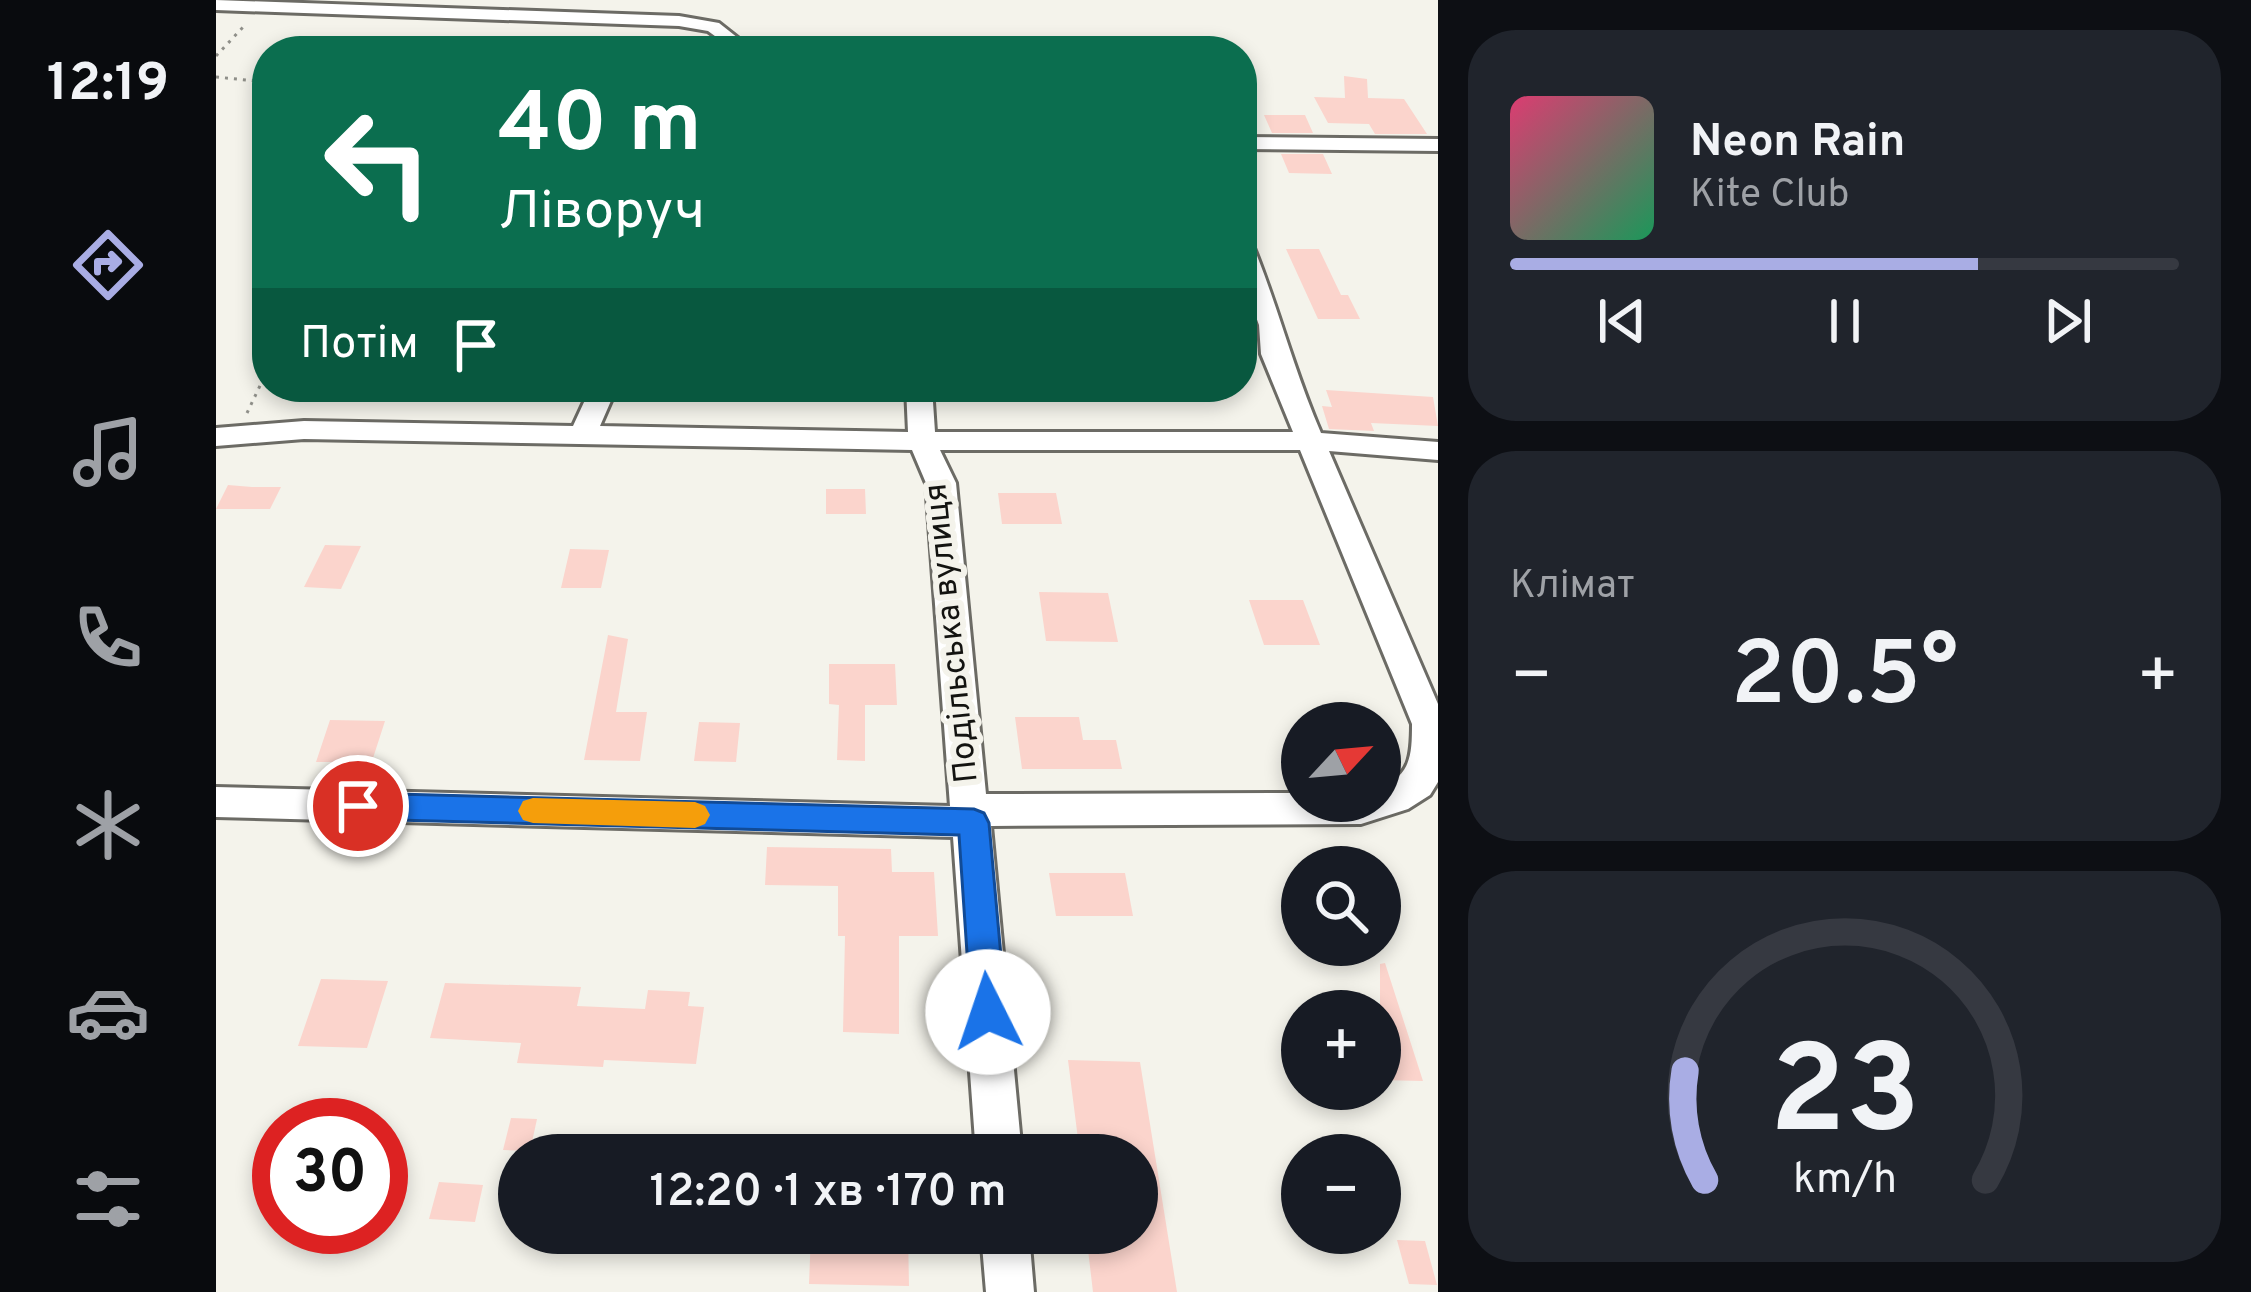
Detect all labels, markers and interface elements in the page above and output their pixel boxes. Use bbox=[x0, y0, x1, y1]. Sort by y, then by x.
text: 12:19 bbox=[47, 51, 169, 120]
text: 40 m bbox=[498, 75, 702, 181]
icon: left bbox=[300, 84, 456, 240]
text: Neon Rain bbox=[1690, 115, 1906, 172]
text: Kite Club bbox=[1690, 172, 1849, 221]
text: Ліворуч bbox=[498, 179, 705, 248]
icon: directions bbox=[66, 223, 150, 307]
icon: previous bbox=[1589, 288, 1655, 354]
icon: pause bbox=[1812, 288, 1878, 354]
icon: next bbox=[2035, 288, 2101, 354]
icon: arrive bbox=[443, 312, 509, 378]
text: Потім bbox=[300, 317, 419, 374]
icon: music bbox=[66, 410, 150, 494]
street label: Подільська вулиця bbox=[916, 481, 990, 785]
text: Клімат bbox=[1510, 563, 1635, 612]
icon: phone bbox=[66, 596, 150, 680]
text: 20.5° bbox=[1731, 623, 1958, 736]
text: − bbox=[1510, 638, 1553, 721]
text: + bbox=[2136, 638, 2179, 721]
north arrow bbox=[1281, 702, 1401, 822]
map controls bbox=[1281, 702, 1401, 1254]
pin bbox=[307, 755, 409, 857]
icon: arrive bbox=[325, 773, 391, 839]
icon: climate bbox=[66, 783, 150, 867]
button: search bbox=[1281, 846, 1401, 966]
position arrow bbox=[925, 949, 1051, 1075]
icon: car bbox=[66, 970, 150, 1054]
button: + bbox=[1281, 990, 1401, 1110]
text: 23 bbox=[1769, 1019, 1920, 1177]
speed limit sign: 30 bbox=[252, 1098, 408, 1254]
button: − bbox=[1281, 1134, 1401, 1254]
text: km/h bbox=[1792, 1153, 1897, 1207]
icon: filters bbox=[66, 1157, 150, 1241]
text: 12:20 · 1 хв · 170 m bbox=[649, 1165, 1007, 1222]

